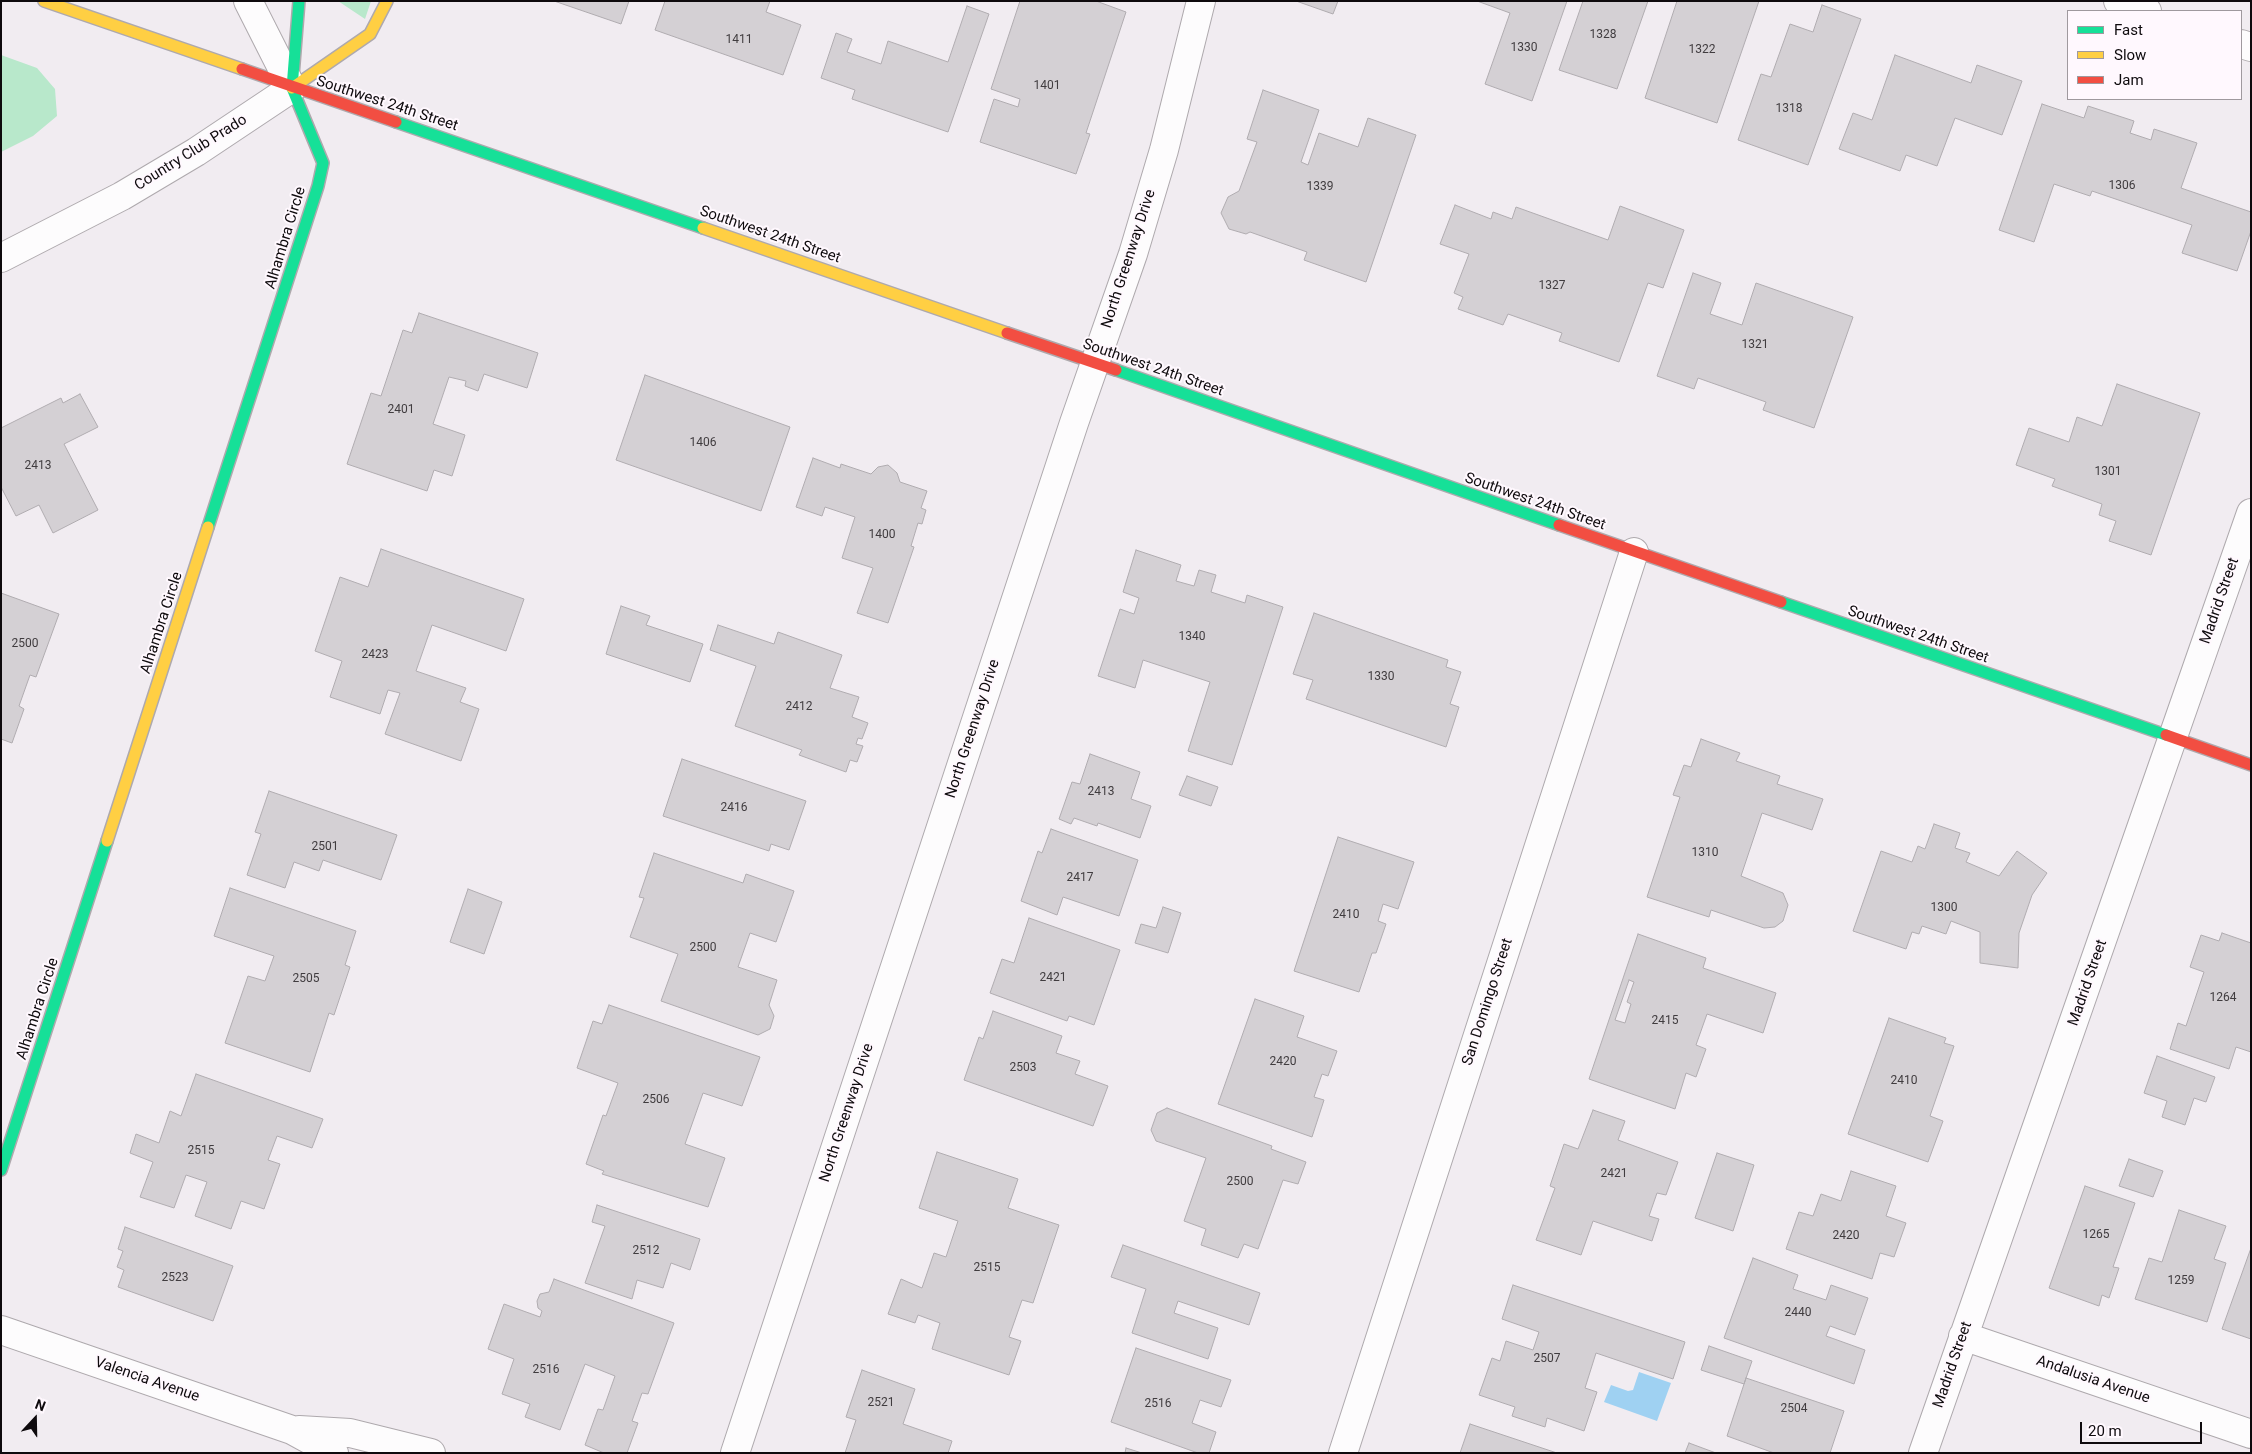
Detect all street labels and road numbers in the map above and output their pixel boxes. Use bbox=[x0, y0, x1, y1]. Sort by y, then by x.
street label: Southwest 24th Street bbox=[314, 73, 460, 135]
street label: Country Club Prado bbox=[132, 111, 250, 195]
street label: Alhambra Circle bbox=[262, 185, 310, 291]
street label: North Greenway Drive bbox=[1098, 187, 1160, 331]
street label: Southwest 24th Street bbox=[697, 202, 843, 268]
street label: Southwest 24th Street bbox=[1080, 335, 1226, 401]
street label: Southwest 24th Street bbox=[1462, 469, 1608, 535]
street label: Madrid Street bbox=[2197, 555, 2243, 647]
street label: Alhambra Circle bbox=[137, 570, 187, 676]
street label: Southwest 24th Street bbox=[1845, 602, 1991, 668]
street label: North Greenway Drive bbox=[942, 657, 1004, 801]
street label: San Domingo Street bbox=[1459, 936, 1517, 1068]
street label: Madrid Street bbox=[2065, 937, 2111, 1029]
street label: Alhambra Circle bbox=[13, 956, 63, 1062]
street label: North Greenway Drive bbox=[816, 1041, 878, 1185]
street label: Madrid Street bbox=[1930, 1319, 1976, 1411]
street label: Andalusia Avenue bbox=[2034, 1352, 2152, 1408]
street label: Valencia Avenue bbox=[92, 1354, 202, 1406]

